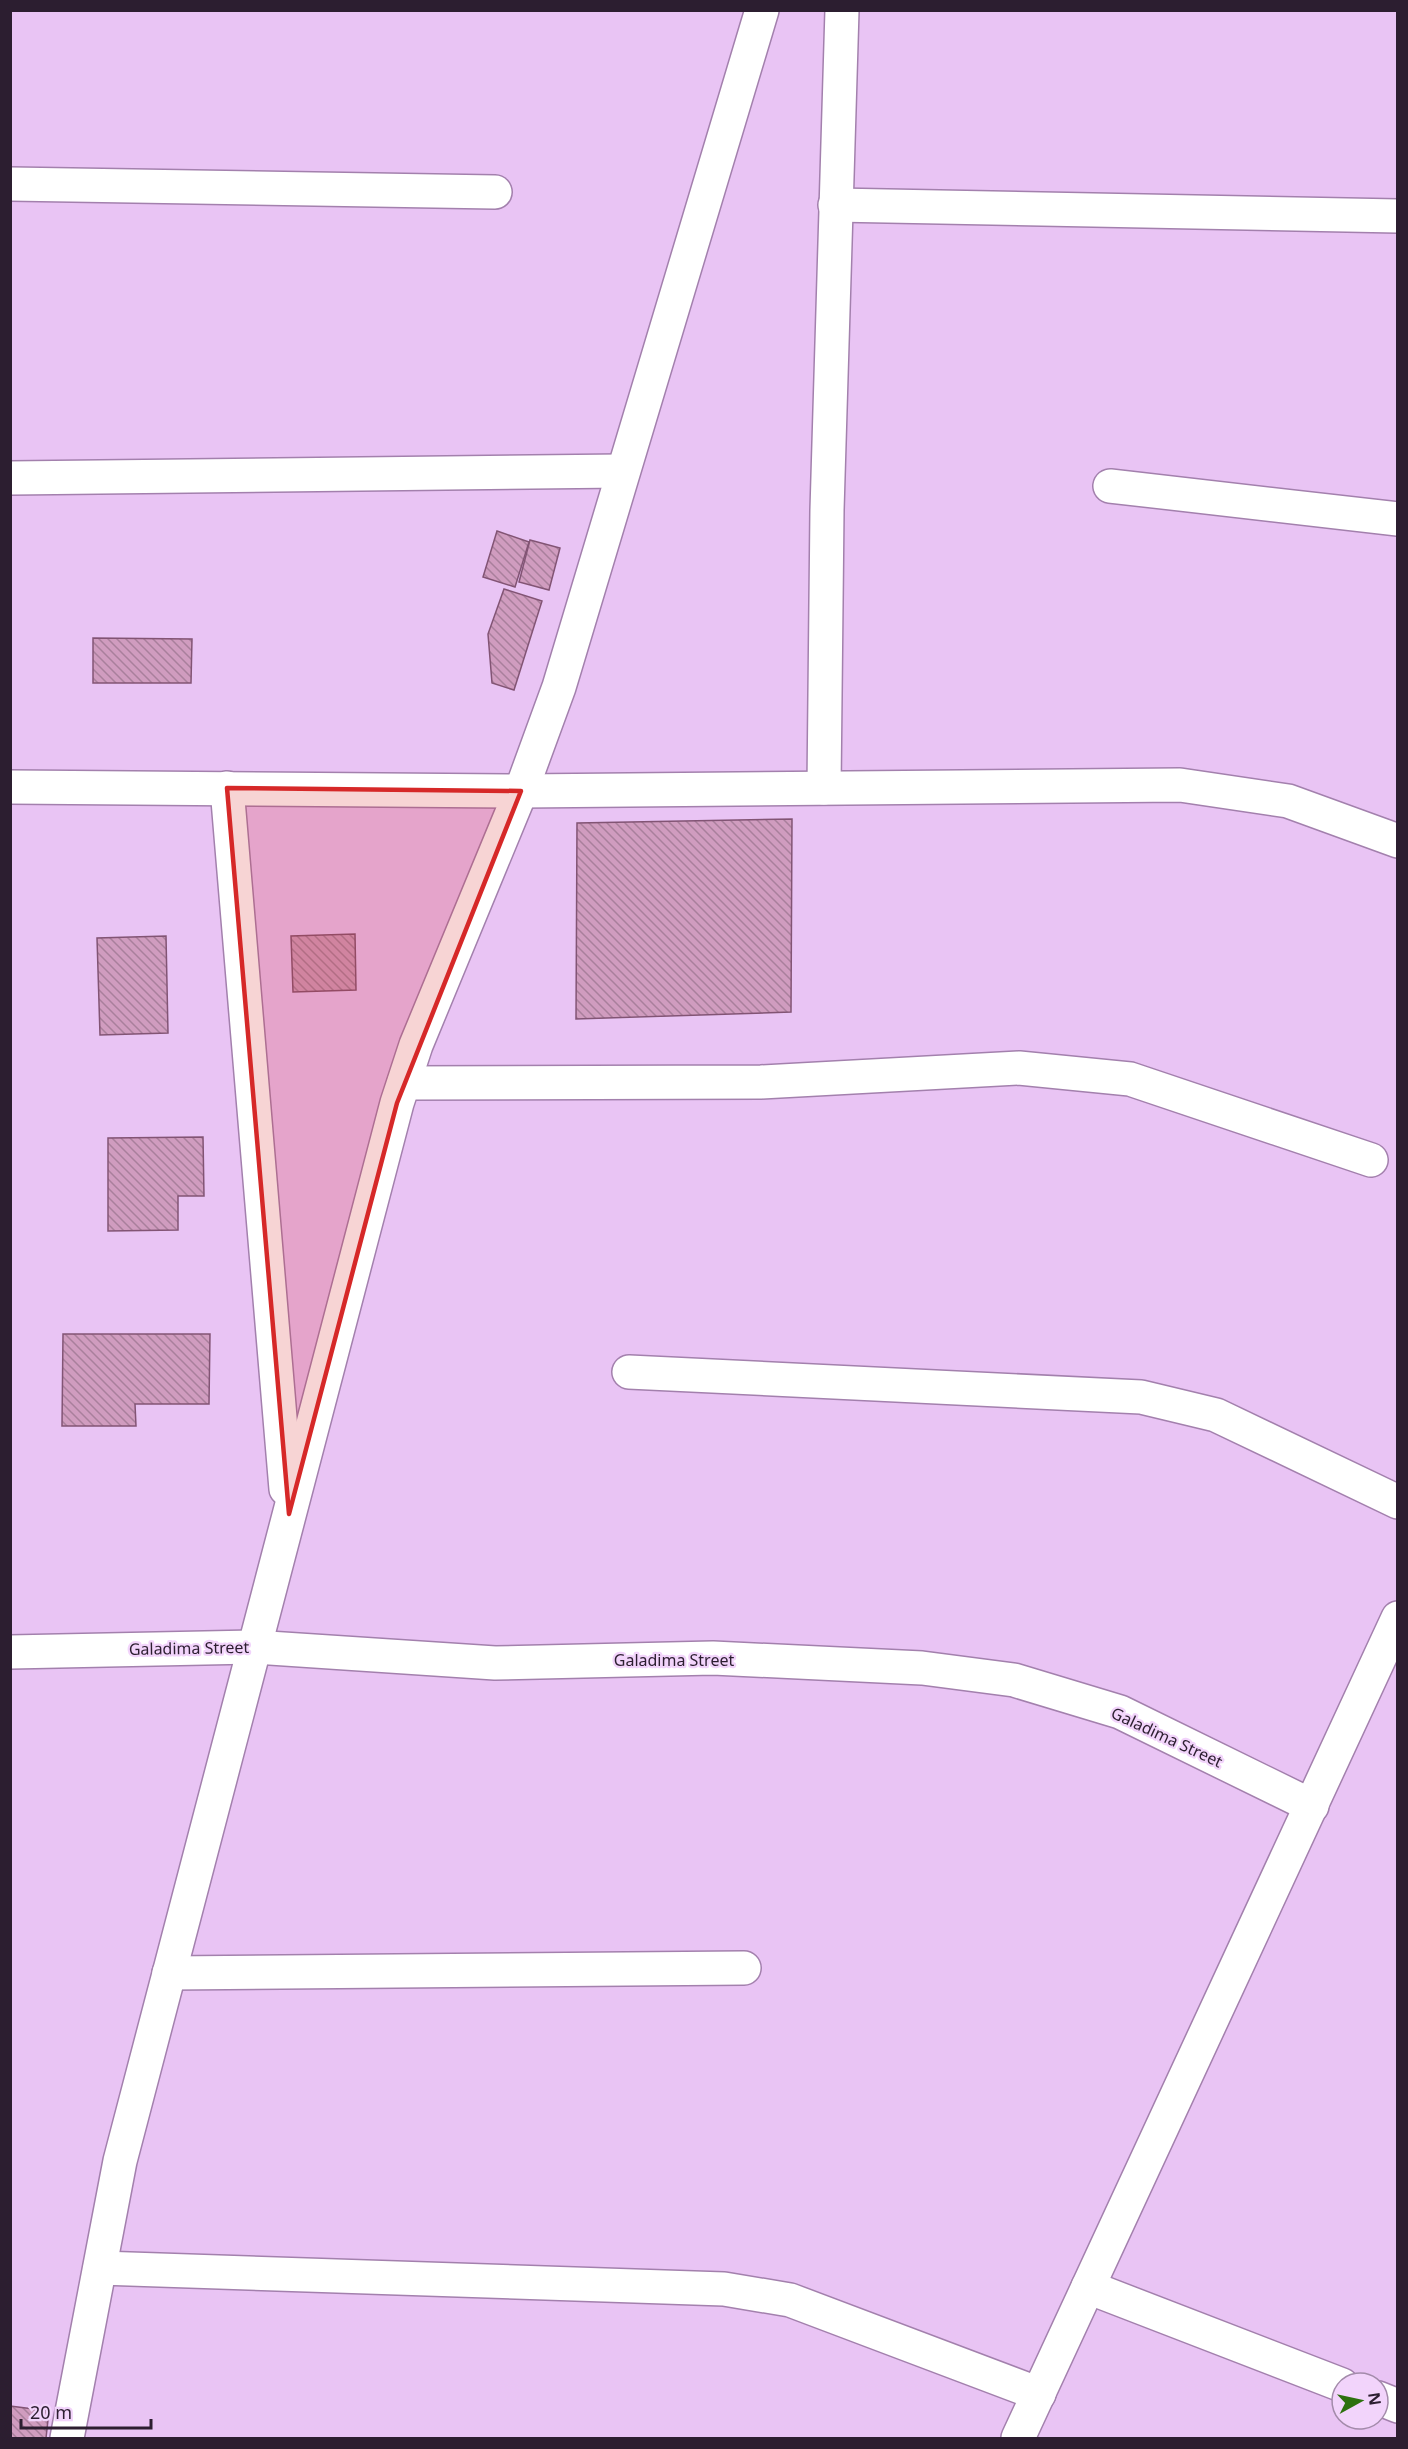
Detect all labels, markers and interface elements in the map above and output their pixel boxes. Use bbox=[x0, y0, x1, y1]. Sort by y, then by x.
street label: Galadima Street bbox=[129, 1636, 250, 1660]
street label: Galadima Street bbox=[614, 1649, 734, 1671]
street label: Galadima Street bbox=[1108, 1702, 1226, 1773]
north arrow bbox=[1330, 2371, 1390, 2431]
text: N bbox=[1363, 2391, 1387, 2407]
scale bar bbox=[21, 2392, 152, 2430]
text: 20 m bbox=[30, 2400, 72, 2424]

